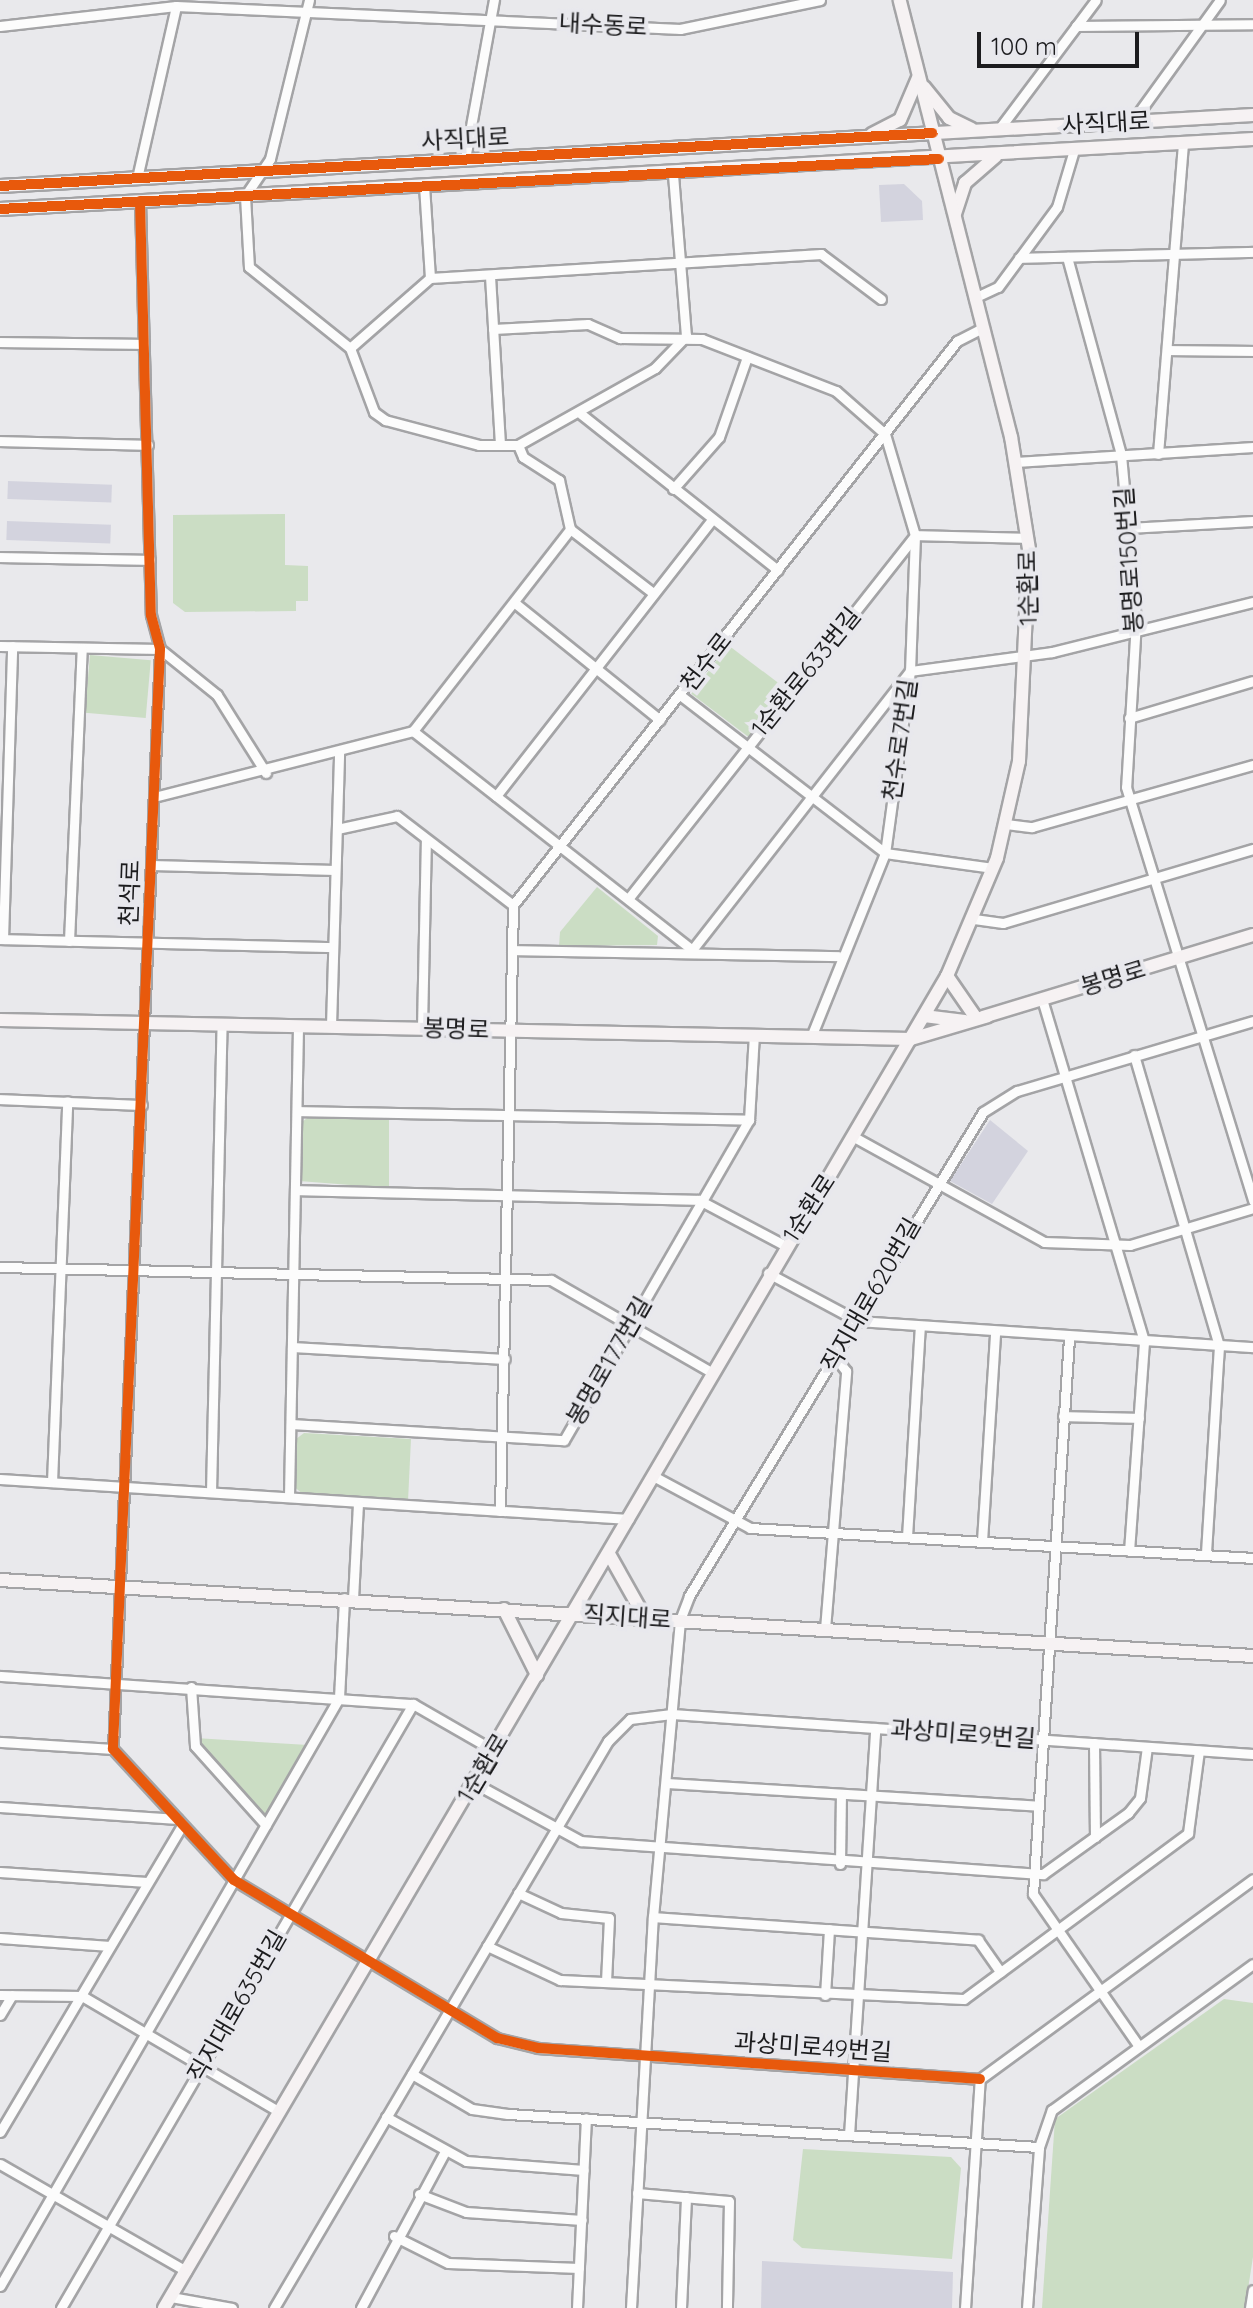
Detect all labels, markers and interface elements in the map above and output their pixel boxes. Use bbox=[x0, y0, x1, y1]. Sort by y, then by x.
street label: 내수동로 bbox=[558, 8, 648, 42]
scale bar bbox=[981, 16, 1143, 66]
text: 100 m bbox=[991, 31, 1057, 61]
street label: 사직대로 bbox=[1061, 106, 1151, 140]
street label: 사직대로 bbox=[420, 122, 510, 156]
street label: 봉명로150번길 bbox=[1110, 486, 1148, 634]
street label: 1순환로 bbox=[1013, 550, 1043, 626]
street label: 1순환로633번길 bbox=[745, 602, 867, 742]
street label: 천수로 bbox=[674, 627, 738, 697]
street label: 천수로7번길 bbox=[877, 677, 923, 803]
street label: 천석로 bbox=[114, 859, 146, 927]
street label: 봉명로 bbox=[1077, 955, 1149, 1001]
street label: 봉명로 bbox=[422, 1013, 490, 1045]
street label: 1순환로 bbox=[776, 1169, 842, 1247]
street label: 직지대로620번길 bbox=[815, 1213, 927, 1377]
street label: 봉명로177번길 bbox=[561, 1291, 657, 1431]
street label: 직지대로 bbox=[582, 1600, 672, 1634]
street label: 과상미로9번길 bbox=[889, 1715, 1037, 1753]
street label: 1순환로 bbox=[451, 1728, 515, 1808]
street label: 직지대로635번길 bbox=[182, 1925, 292, 2087]
street label: 과상미로49번길 bbox=[733, 2027, 893, 2067]

